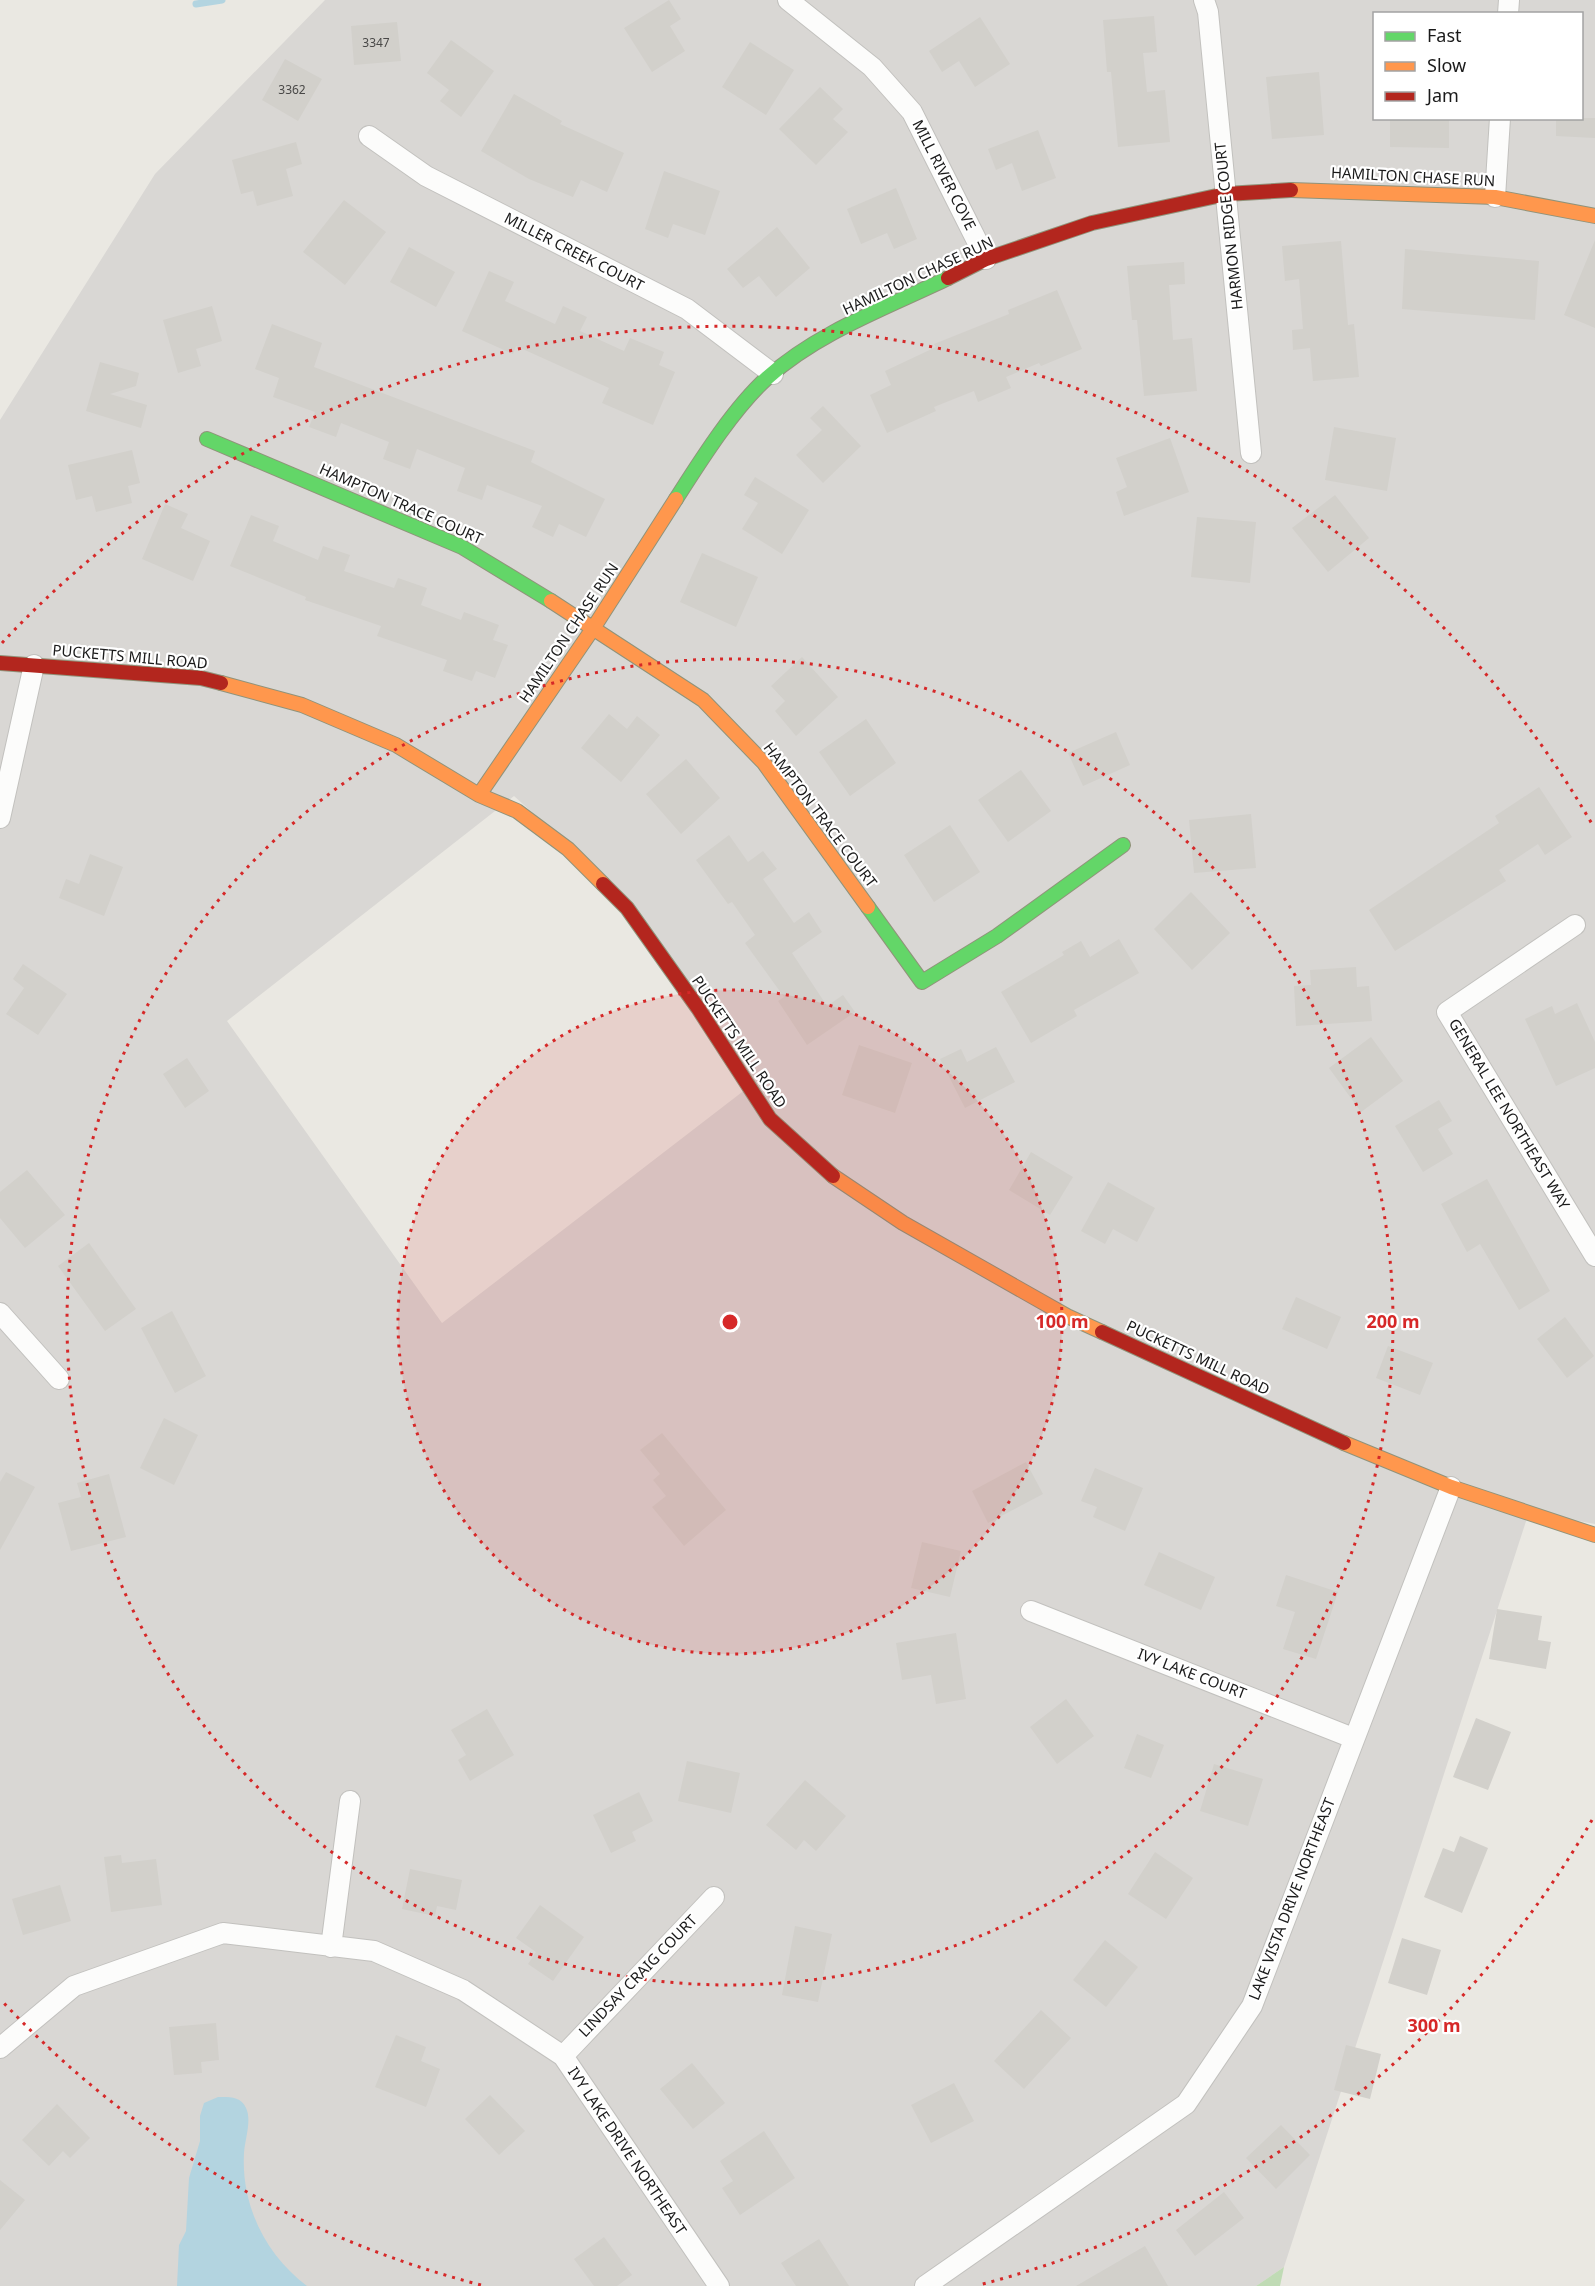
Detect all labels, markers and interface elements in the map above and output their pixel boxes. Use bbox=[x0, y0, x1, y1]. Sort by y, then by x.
legend bbox=[1373, 12, 1583, 120]
text: Fast bbox=[1427, 23, 1462, 47]
house number: 3347 bbox=[362, 34, 390, 51]
text: Slow bbox=[1427, 53, 1466, 77]
house number: 3362 bbox=[278, 81, 306, 98]
text: Jam bbox=[1425, 83, 1459, 107]
street label: MILL RIVER COVE bbox=[908, 116, 981, 233]
street label: HARMON RIDGE COURT bbox=[1209, 141, 1247, 311]
street label: HAMILTON CHASE RUN bbox=[1330, 162, 1496, 190]
street label: MILLER CREEK COURT bbox=[501, 207, 648, 295]
street label: HAMILTON CHASE RUN bbox=[839, 231, 996, 319]
street label: HAMPTON TRACE COURT bbox=[317, 458, 487, 548]
street label: HAMILTON CHASE RUN bbox=[514, 559, 622, 706]
street label: PUCKETTS MILL ROAD bbox=[52, 639, 209, 673]
street label: HAMPTON TRACE COURT bbox=[760, 738, 882, 891]
street label: PUCKETTS MILL ROAD bbox=[688, 971, 792, 1112]
street label: GENERAL LEE NORTHEAST WAY bbox=[1445, 1014, 1575, 1213]
text: 100 m bbox=[1035, 1309, 1089, 1333]
text: 200 m bbox=[1366, 1309, 1420, 1333]
centre of rings bbox=[720, 1312, 740, 1332]
street label: PUCKETTS MILL ROAD bbox=[1124, 1315, 1273, 1399]
street label: IVY LAKE COURT bbox=[1135, 1643, 1250, 1703]
street label: LAKE VISTA DRIVE NORTHEAST bbox=[1243, 1794, 1339, 2003]
street label: LINDSAY CRAIG COURT bbox=[574, 1909, 701, 2041]
text: 300 m bbox=[1407, 2013, 1461, 2037]
street label: IVY LAKE DRIVE NORTHEAST bbox=[564, 2063, 692, 2239]

